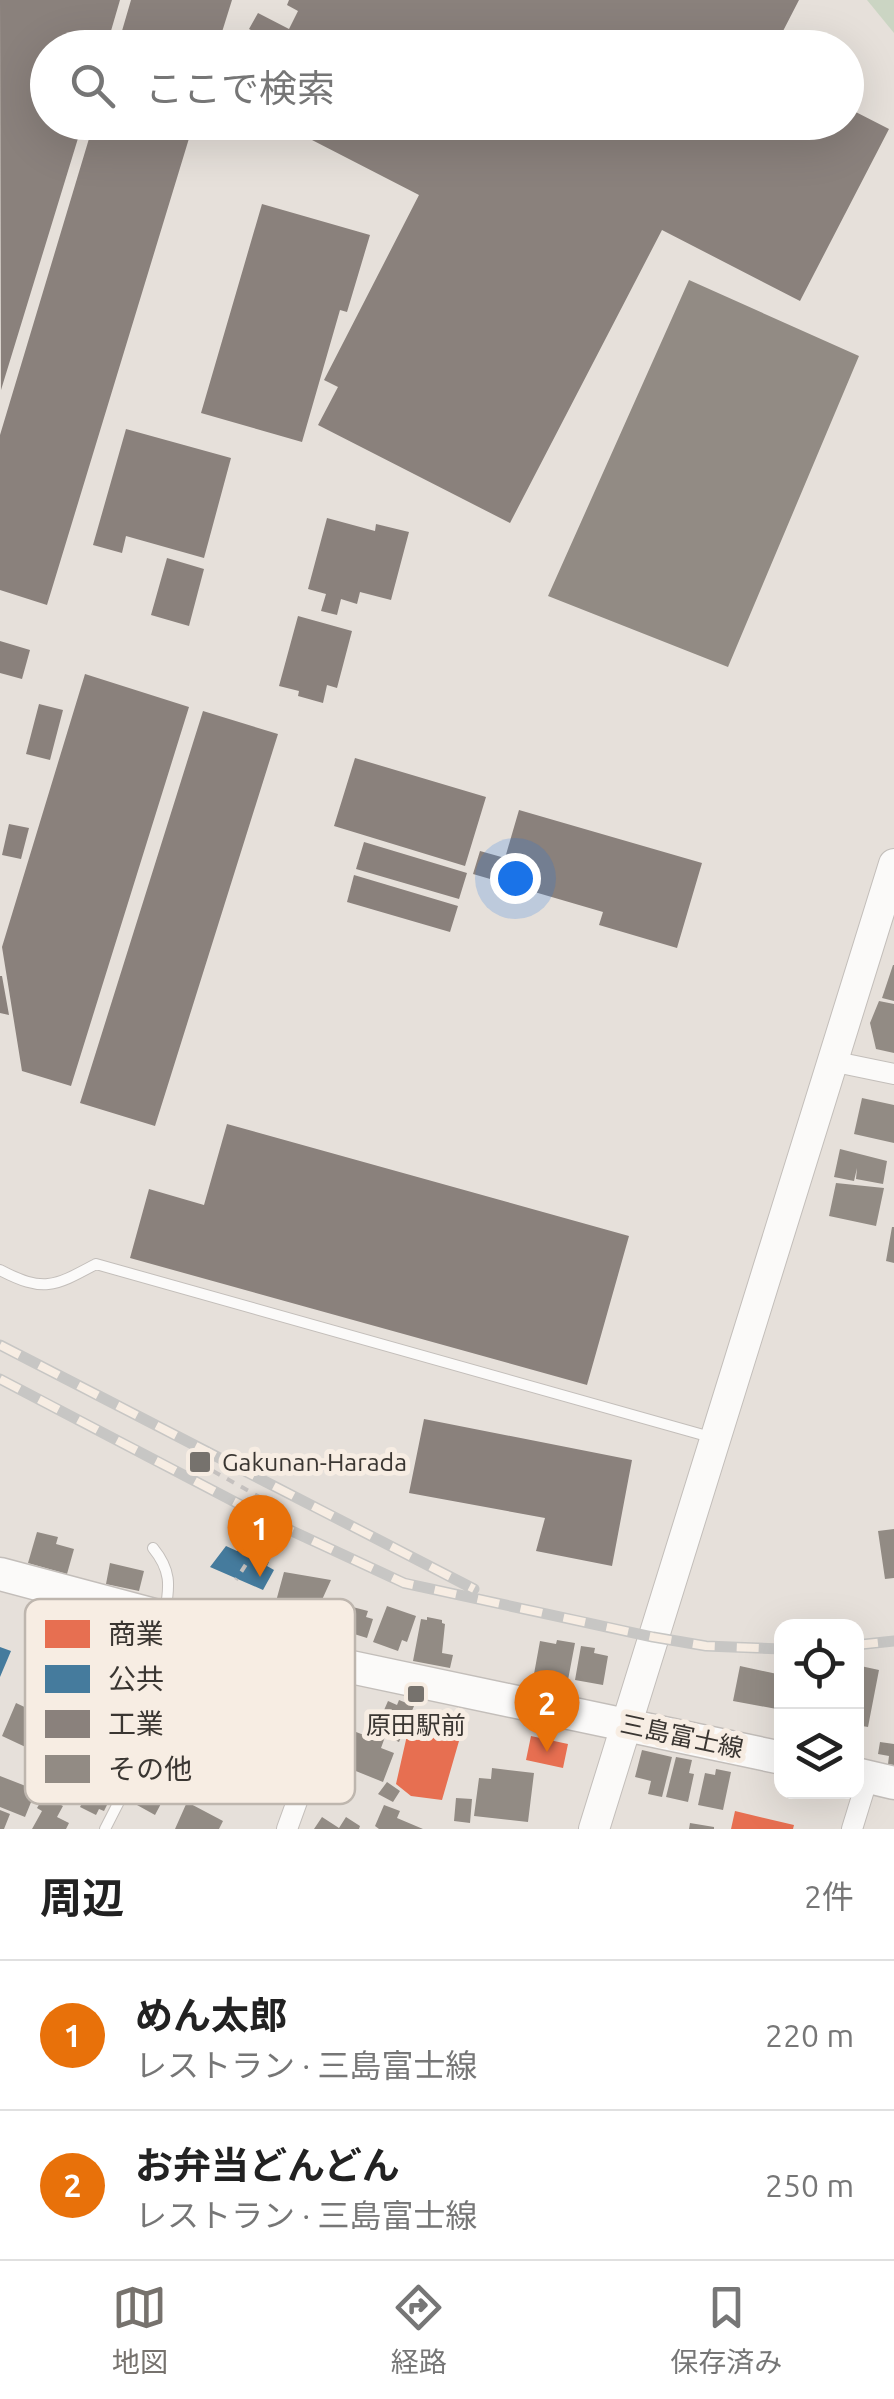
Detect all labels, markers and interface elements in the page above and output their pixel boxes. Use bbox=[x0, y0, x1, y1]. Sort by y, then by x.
search box bbox=[30, 30, 864, 140]
icon: search bbox=[65, 58, 120, 113]
text: ここで検索 bbox=[145, 67, 335, 109]
your location bbox=[490, 853, 541, 904]
place label: Gakunan-Harada bbox=[222, 1448, 407, 1476]
marker: Gakunan-Harada bbox=[187, 1449, 213, 1475]
pin: 1 bbox=[228, 1494, 292, 1577]
legend bbox=[25, 1599, 355, 1804]
text: 商業 bbox=[108, 1618, 164, 1649]
map controls bbox=[774, 1619, 864, 1799]
button: locate bbox=[774, 1619, 864, 1709]
text: 公共 bbox=[108, 1663, 164, 1694]
pin: 2 bbox=[514, 1670, 580, 1752]
marker: 原田駅前 bbox=[405, 1683, 427, 1705]
text: 工業 bbox=[108, 1708, 164, 1739]
street label: 三島富士線 bbox=[618, 1709, 746, 1763]
button: layers bbox=[774, 1709, 864, 1799]
place label: 原田駅前 bbox=[366, 1711, 466, 1739]
text: その他 bbox=[108, 1753, 192, 1784]
text: 周辺 bbox=[40, 1874, 124, 1921]
text: 2件 bbox=[804, 1878, 854, 1914]
text: めん太郎 bbox=[135, 1994, 287, 2036]
text: 1 bbox=[63, 2017, 82, 2053]
text: 220 m bbox=[765, 2017, 854, 2053]
text: レストラン · 三島富士線 bbox=[135, 2047, 478, 2083]
text: お弁当どんどん bbox=[135, 2144, 400, 2186]
text: 2 bbox=[63, 2167, 82, 2203]
text: 250 m bbox=[765, 2167, 854, 2203]
text: レストラン · 三島富士線 bbox=[135, 2197, 478, 2233]
tab: 地図 bbox=[112, 2280, 168, 2380]
tab: 経路 bbox=[391, 2280, 447, 2380]
tab: 保存済み bbox=[670, 2280, 782, 2380]

